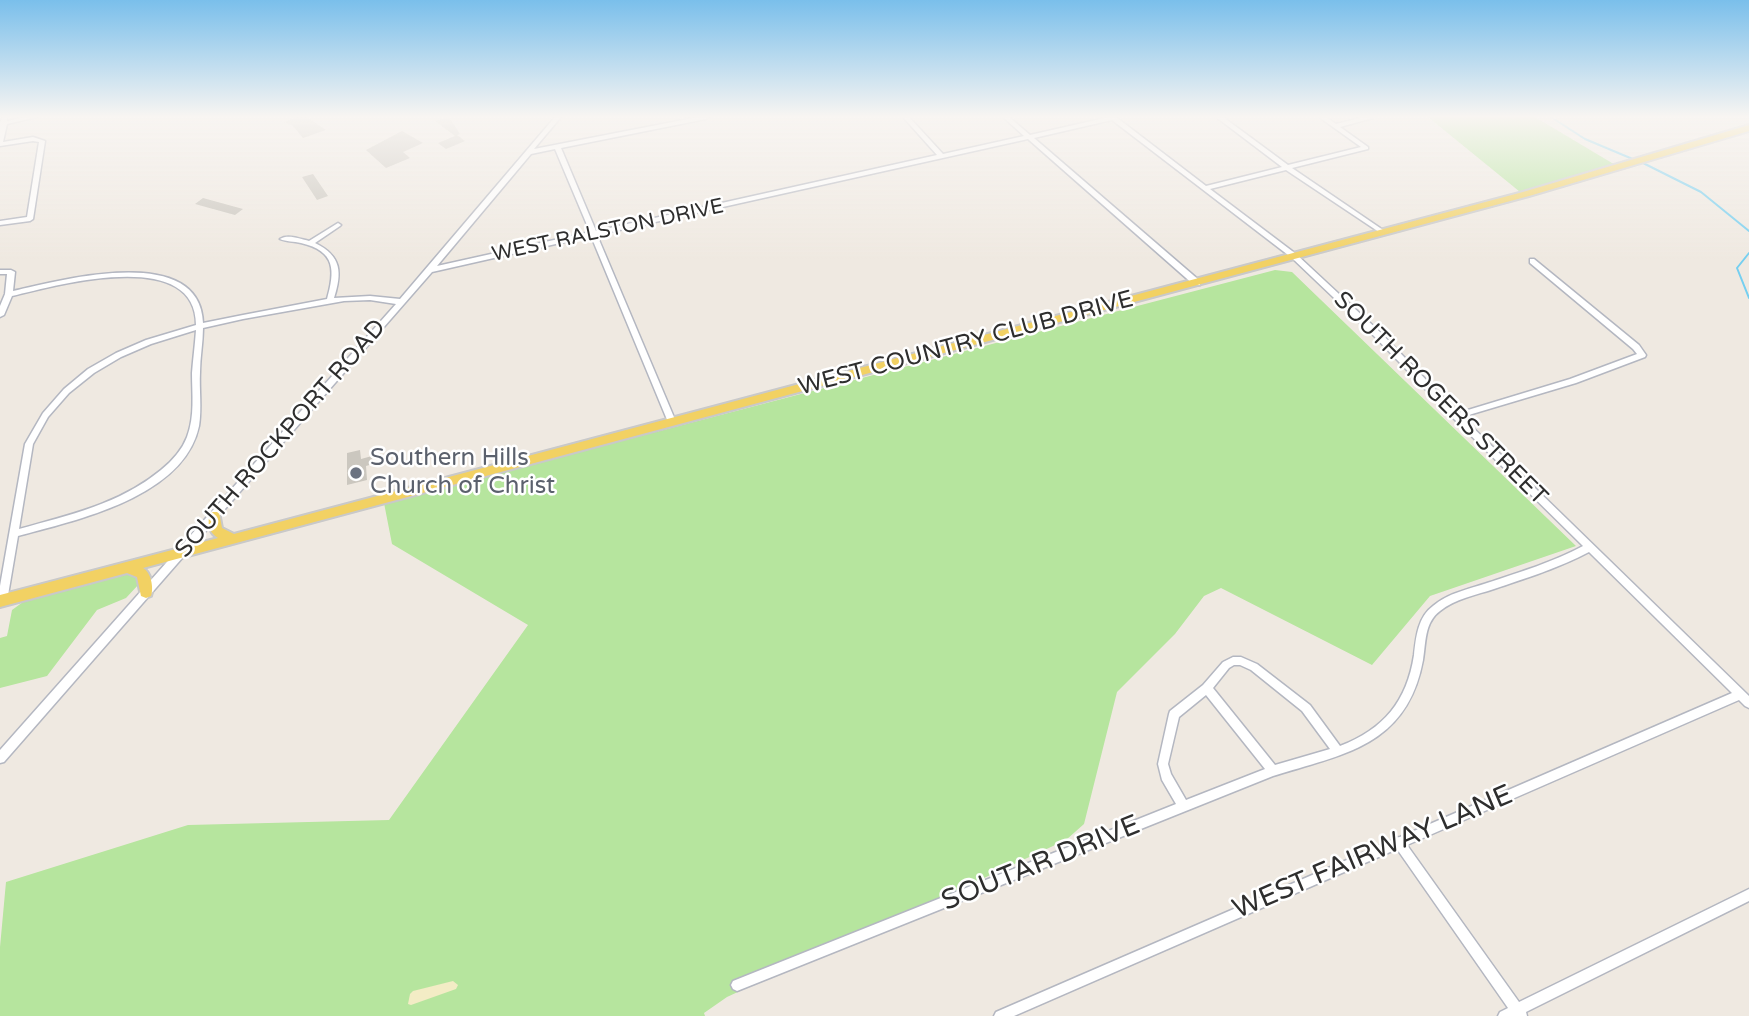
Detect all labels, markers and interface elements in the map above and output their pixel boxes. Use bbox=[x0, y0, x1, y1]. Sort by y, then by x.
street label: WEST RALSTON DRIVE bbox=[490, 194, 726, 268]
street label: WEST COUNTRY CLUB DRIVE bbox=[795, 285, 1137, 403]
street label: SOUTH ROGERS STREET bbox=[1327, 286, 1553, 512]
street label: SOUTH ROCKPORT ROAD bbox=[170, 314, 392, 564]
place label: Southern Hills Church of Christ bbox=[370, 445, 555, 501]
marker: Southern Hills Church of Christ bbox=[348, 465, 364, 481]
street label: WEST FAIRWAY LANE bbox=[1228, 779, 1518, 927]
street label: SOUTAR DRIVE bbox=[937, 809, 1145, 919]

